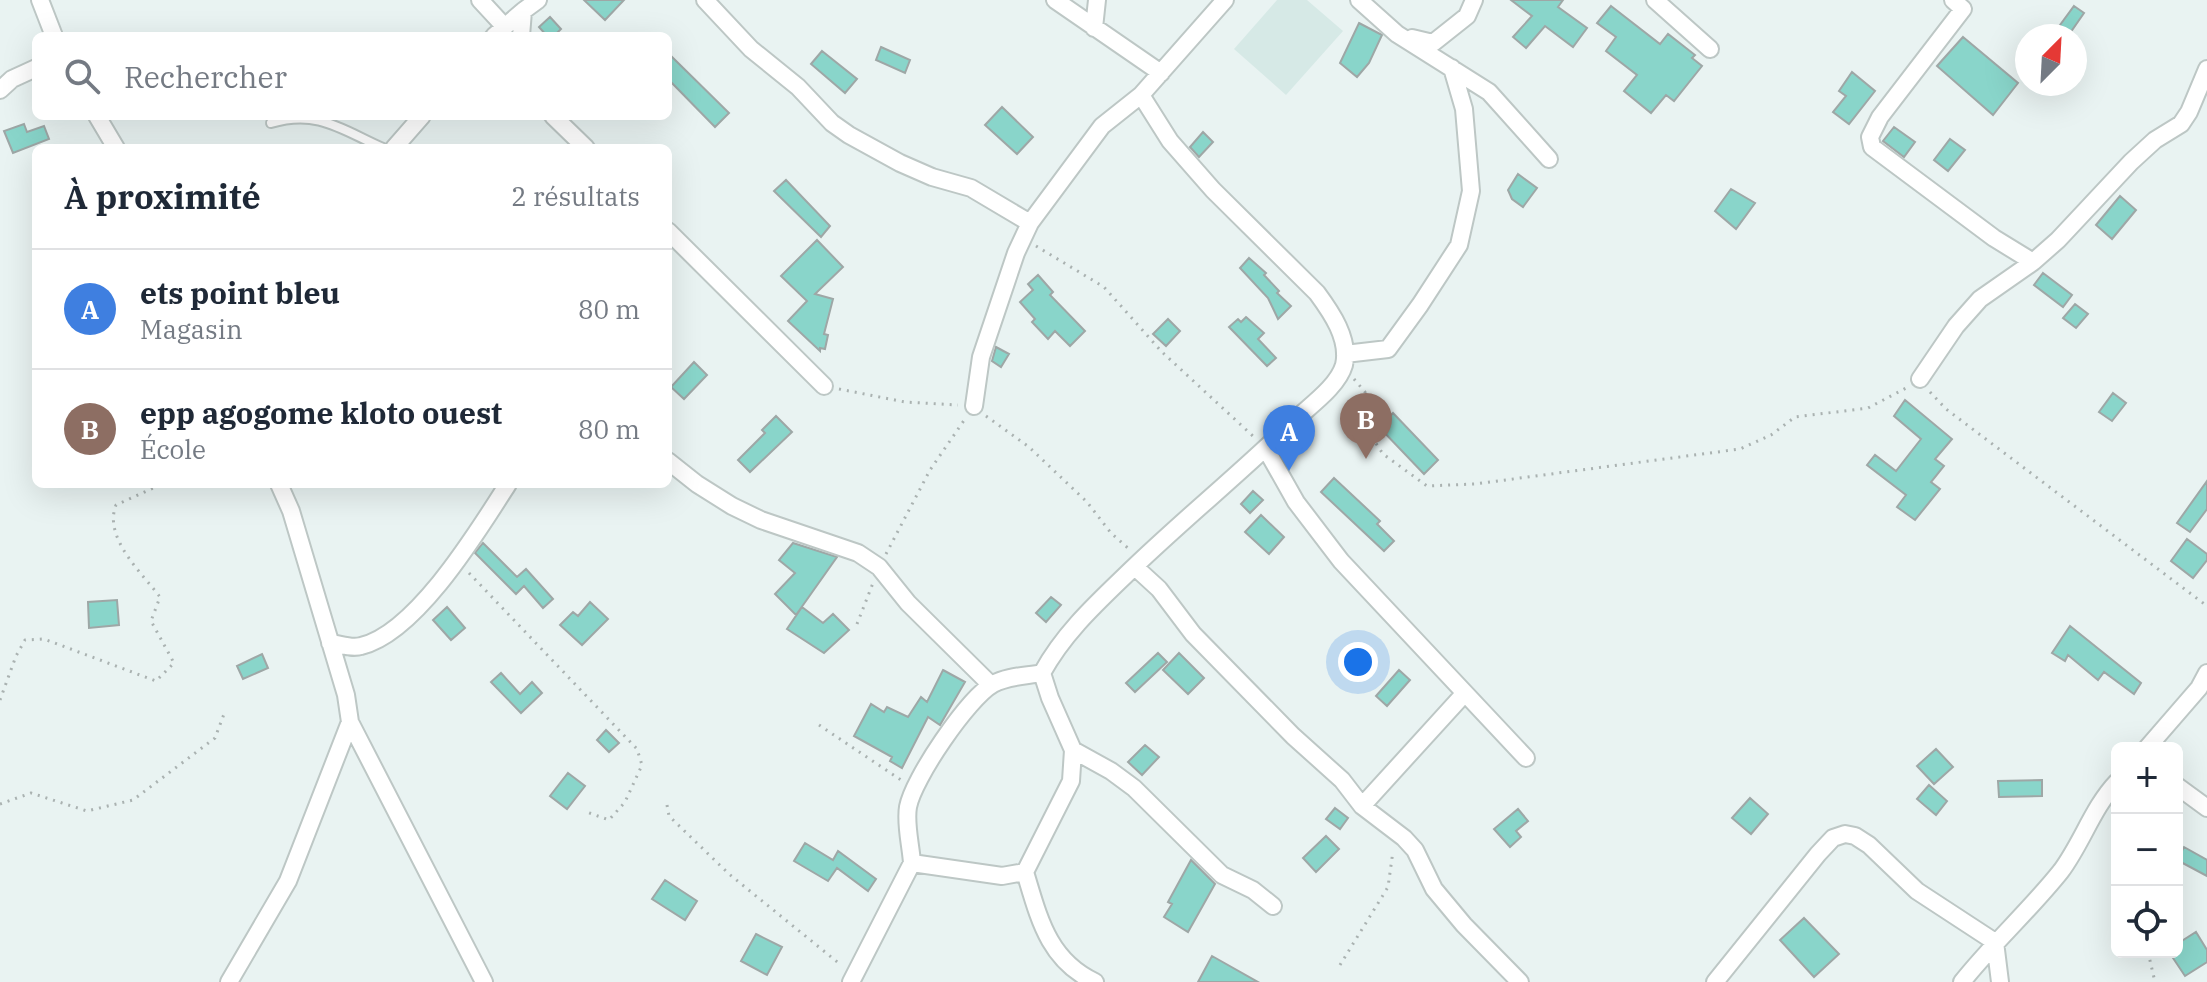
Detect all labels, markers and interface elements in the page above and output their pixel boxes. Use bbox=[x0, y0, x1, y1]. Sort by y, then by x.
north arrow bbox=[2015, 24, 2087, 96]
search box bbox=[32, 32, 672, 120]
icon: search bbox=[60, 54, 104, 98]
text: Rechercher bbox=[124, 57, 287, 96]
text: À proximité bbox=[64, 174, 261, 218]
text: 2 résultats bbox=[511, 179, 640, 213]
text: ets point bleu bbox=[140, 273, 340, 312]
text: A bbox=[81, 292, 99, 326]
text: 80 m bbox=[578, 292, 640, 326]
text: Magasin bbox=[140, 312, 243, 346]
text: epp agogome kloto ouest bbox=[140, 393, 502, 432]
pin: B bbox=[1340, 393, 1392, 459]
pin: A bbox=[1263, 405, 1315, 471]
text: B bbox=[81, 412, 99, 446]
text: 80 m bbox=[578, 412, 640, 446]
text: École bbox=[140, 432, 206, 466]
your location bbox=[1338, 642, 1378, 682]
map controls bbox=[2111, 742, 2183, 958]
button: + bbox=[2111, 742, 2183, 814]
button: − bbox=[2111, 814, 2183, 886]
button: locate bbox=[2111, 886, 2183, 958]

